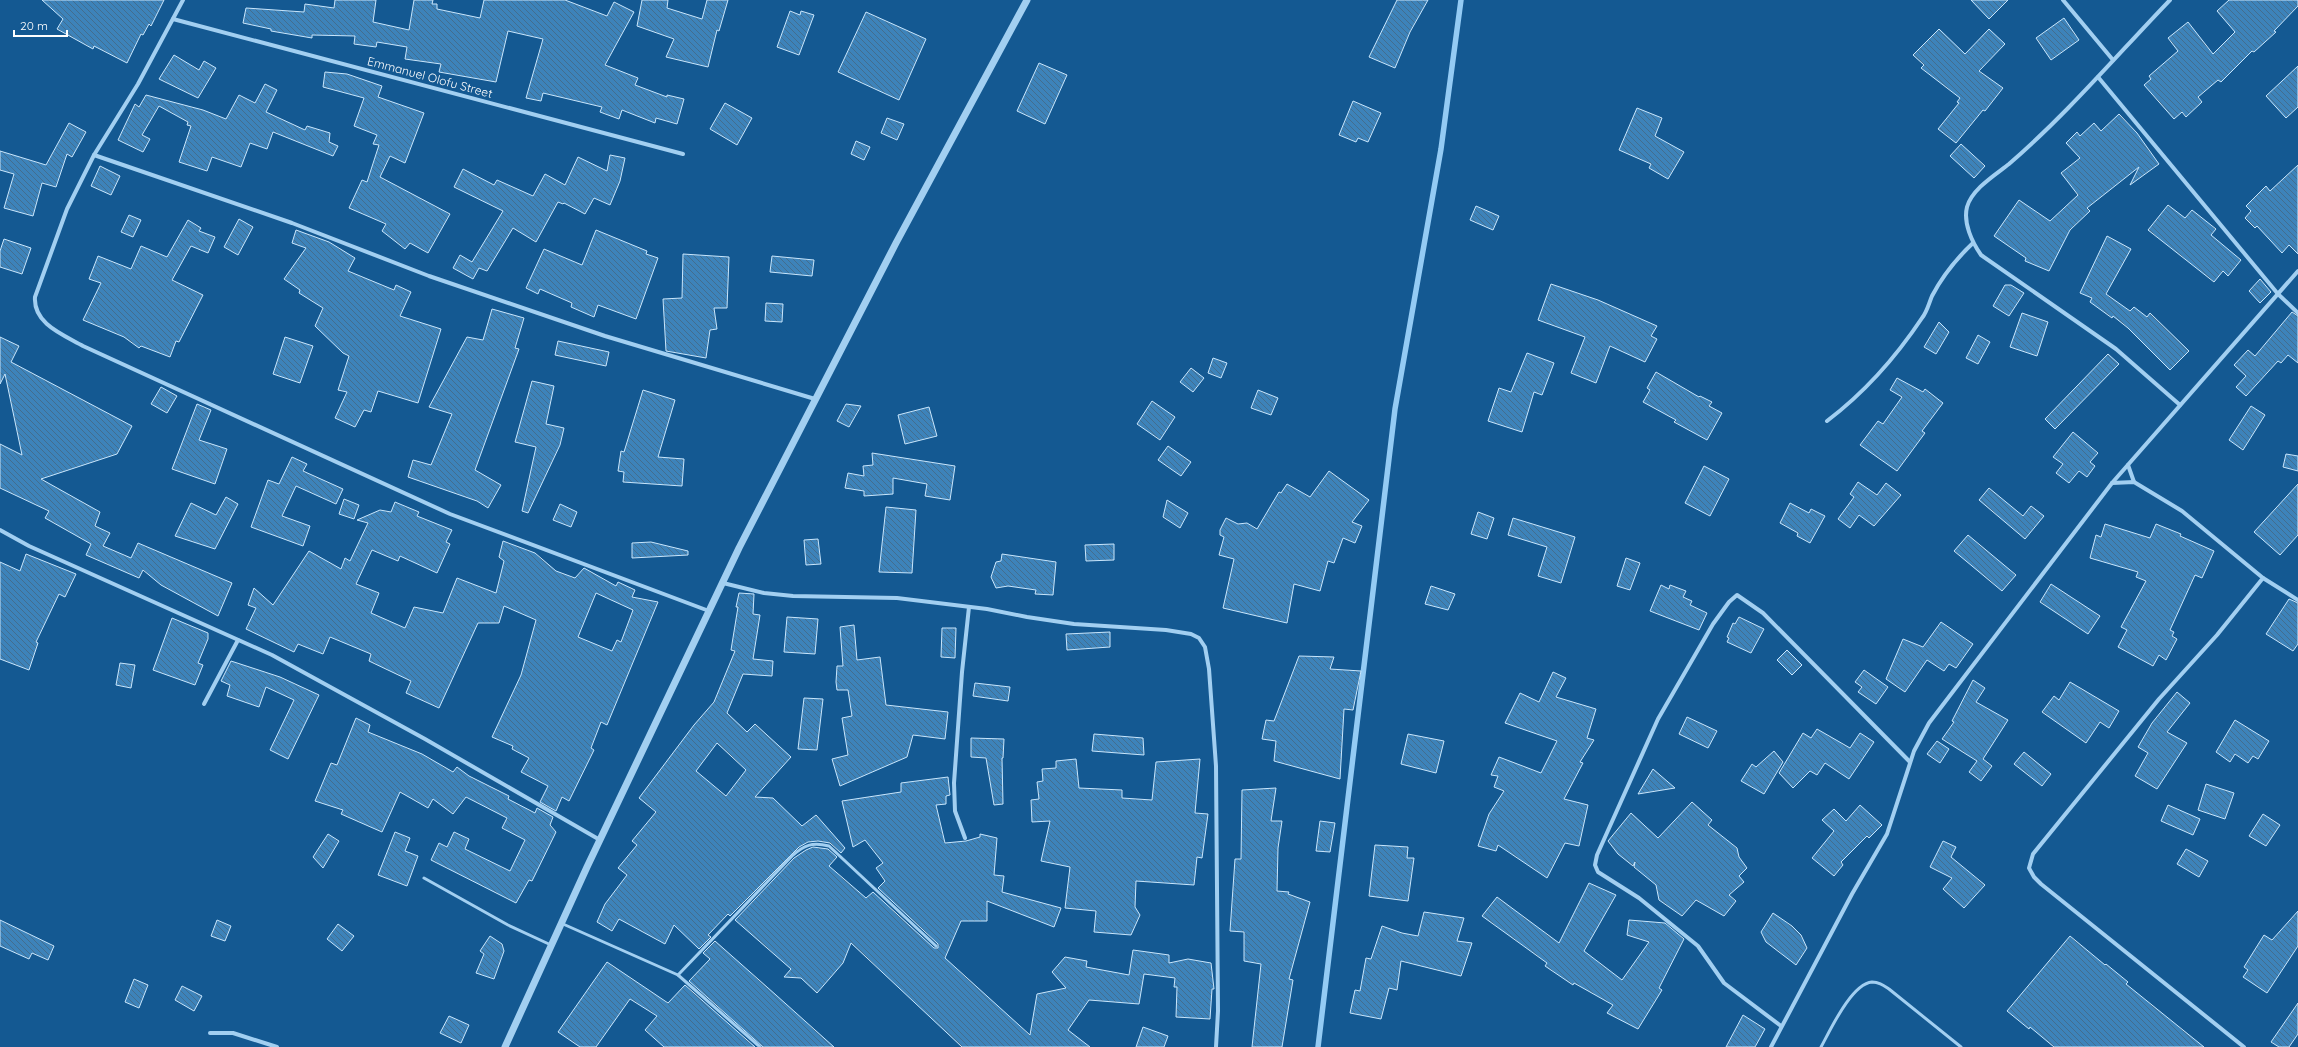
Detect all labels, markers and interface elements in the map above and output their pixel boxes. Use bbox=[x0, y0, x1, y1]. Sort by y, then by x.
scale bar bbox=[14, 12, 67, 38]
text: 20 m bbox=[20, 18, 48, 33]
street label: Emmanuel Olofu Street bbox=[366, 53, 494, 101]

